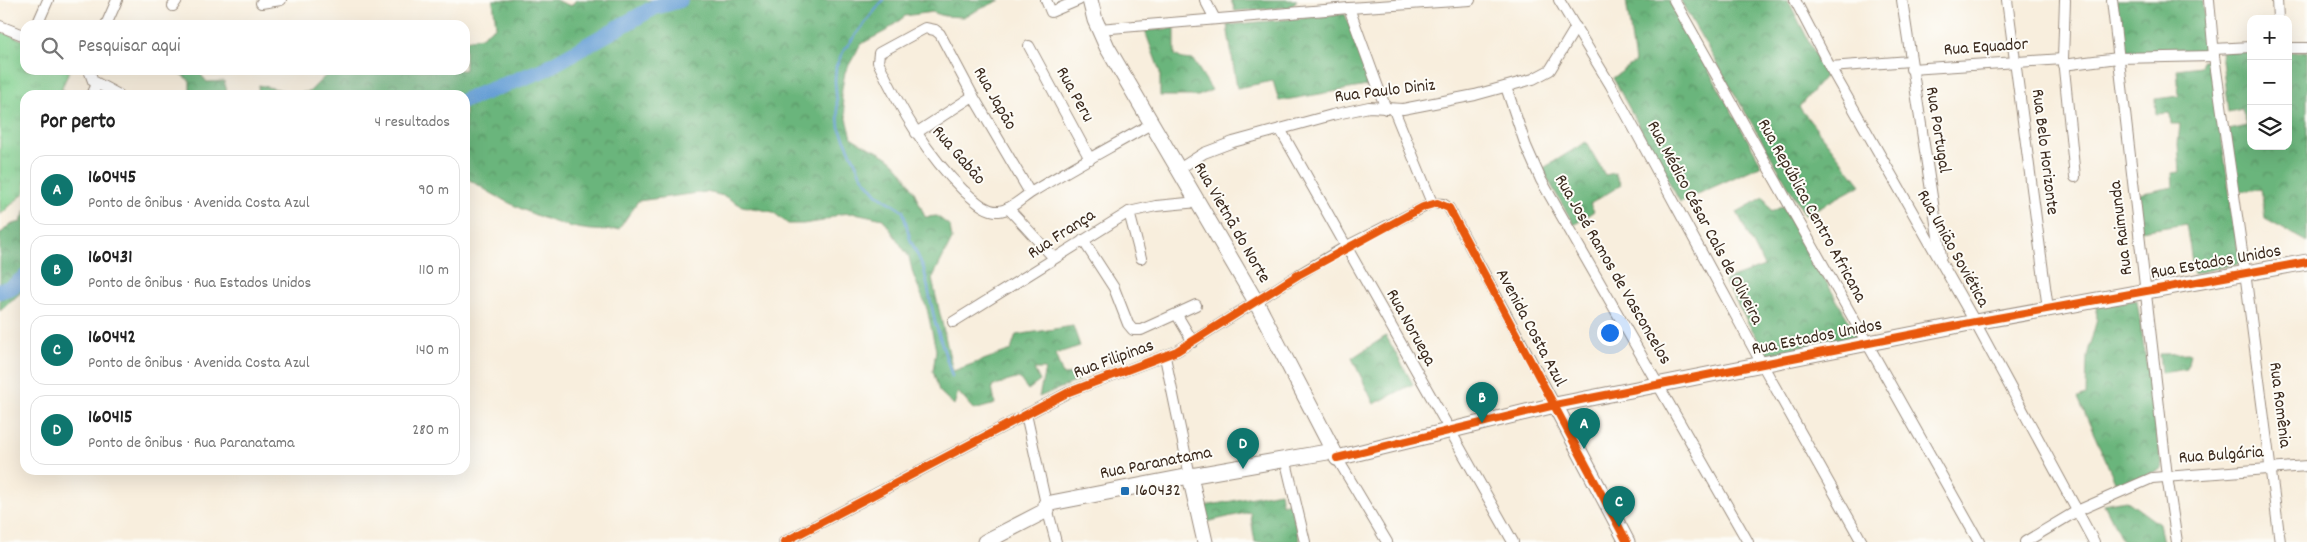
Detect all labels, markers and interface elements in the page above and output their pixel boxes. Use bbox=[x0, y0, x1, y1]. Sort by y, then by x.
map controls bbox=[2247, 15, 2292, 150]
button: + bbox=[2247, 15, 2292, 60]
search box bbox=[20, 20, 470, 75]
street label: Rua Equador bbox=[1943, 33, 2029, 63]
icon: search bbox=[38, 34, 66, 62]
text: Pesquisar aqui bbox=[78, 34, 180, 61]
button: − bbox=[2247, 60, 2292, 105]
street label: Rua Japão bbox=[966, 63, 1022, 135]
street label: Rua Peru bbox=[1049, 63, 1099, 127]
street label: Rua Paulo Diniz bbox=[1333, 73, 1437, 111]
street label: Rua Portugal bbox=[1918, 85, 1956, 176]
street label: Rua Belo Horizonte bbox=[2024, 88, 2064, 217]
button: layers bbox=[2247, 105, 2292, 150]
text: Por perto bbox=[40, 108, 115, 138]
text: 4 resultados bbox=[375, 111, 450, 134]
street label: Rua República Centro Africana bbox=[1750, 115, 1872, 308]
street label: Rua Médico César Cals de Oliveira bbox=[1640, 117, 1769, 330]
street label: Rua Gabão bbox=[925, 121, 991, 191]
street label: Rua Vietnã do Norte bbox=[1186, 158, 1276, 288]
text: 160445 bbox=[88, 165, 136, 192]
street label: Rua José Ramos de Vasconcelos bbox=[1547, 170, 1677, 370]
text: A bbox=[53, 179, 61, 202]
text: 90 m bbox=[418, 179, 449, 202]
street label: Rua Raimunda bbox=[2104, 179, 2140, 277]
street label: Rua União Soviética bbox=[1909, 186, 1995, 313]
text: Ponto de ônibus · Avenida Costa Azul bbox=[88, 192, 309, 215]
street label: Rua França bbox=[1023, 203, 1101, 266]
street label: Rua Estados Unidos bbox=[2149, 239, 2283, 287]
text: 160431 bbox=[88, 245, 132, 272]
text: B bbox=[53, 259, 61, 282]
text: 110 m bbox=[419, 259, 449, 282]
street label: Avenida Costa Azul bbox=[1488, 265, 1572, 392]
text: Ponto de ônibus · Rua Estados Unidos bbox=[88, 272, 311, 295]
street label: Rua Noruega bbox=[1379, 285, 1442, 372]
street label: Rua Estados Unidos bbox=[1750, 313, 1884, 363]
your location bbox=[1597, 320, 1623, 346]
text: 160442 bbox=[88, 325, 136, 352]
street label: Rua Filipinas bbox=[1070, 334, 1158, 386]
text: C bbox=[53, 339, 61, 362]
text: 140 m bbox=[415, 339, 449, 362]
text: Ponto de ônibus · Avenida Costa Azul bbox=[88, 352, 309, 375]
street label: Rua Romênia bbox=[2261, 361, 2297, 450]
pin: B bbox=[1466, 382, 1498, 423]
text: 160415 bbox=[88, 405, 133, 432]
pin: A bbox=[1568, 408, 1600, 449]
text: D bbox=[53, 419, 61, 442]
text: 280 m bbox=[412, 419, 449, 442]
pin: D bbox=[1227, 428, 1259, 469]
text: Ponto de ônibus · Rua Paranatama bbox=[88, 432, 295, 455]
street label: Rua Paranatama bbox=[1098, 441, 1215, 487]
street label: Rua Bulgária bbox=[2178, 441, 2265, 471]
place label: 160432 bbox=[1135, 479, 1181, 504]
marker: 160432 bbox=[1119, 485, 1131, 497]
pin: C bbox=[1603, 486, 1635, 527]

